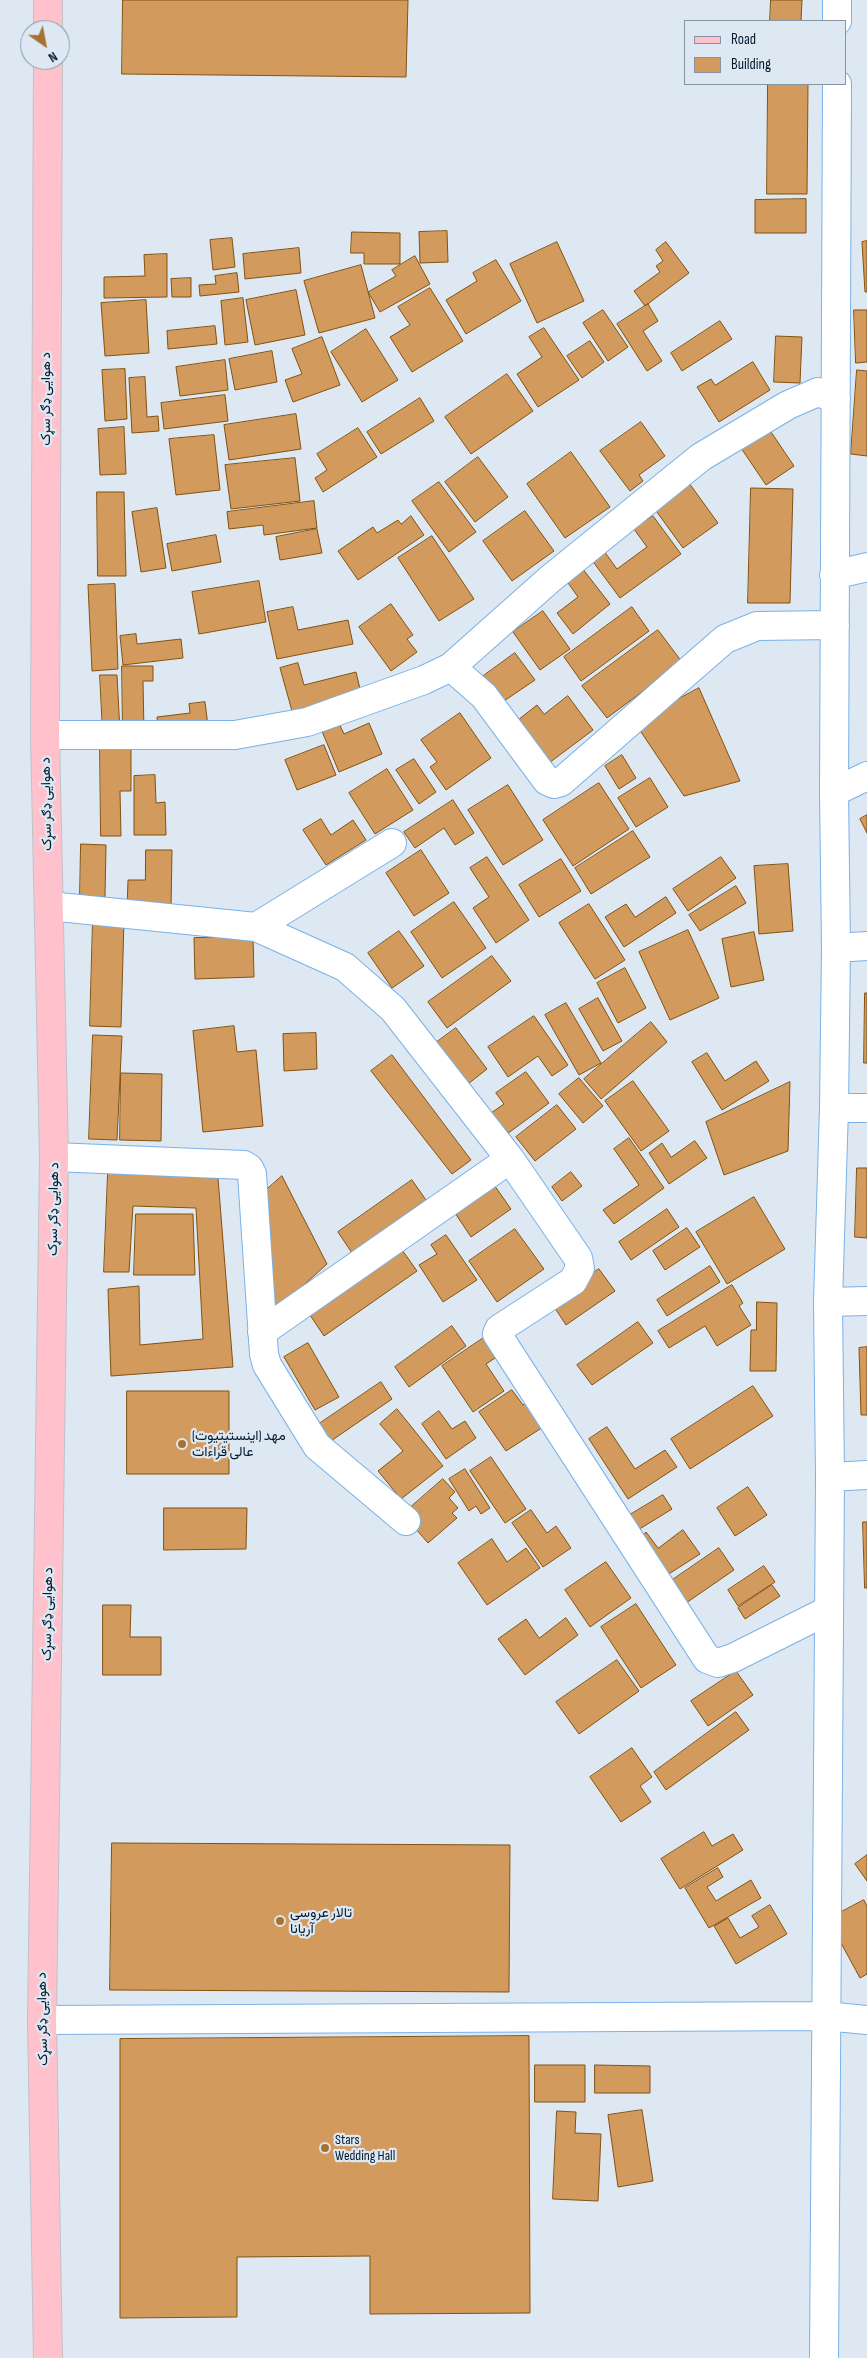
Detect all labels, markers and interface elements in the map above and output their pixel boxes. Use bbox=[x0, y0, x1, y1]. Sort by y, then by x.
north arrow bbox=[20, 20, 70, 70]
legend bbox=[684, 20, 847, 85]
text: Road bbox=[731, 30, 756, 49]
text: N bbox=[45, 48, 61, 66]
text: Building bbox=[731, 55, 771, 74]
street label: د هوایی ډګر سړک bbox=[38, 352, 54, 446]
street label: د هوایی ډګر سړک bbox=[38, 757, 56, 851]
street label: د هوایی ډګر سړک bbox=[45, 1162, 63, 1256]
place label: مهد (اینستیتیوت) عالی قراءات bbox=[192, 1428, 286, 1460]
marker: مهد (اینستیتیوت) عالی قراءات bbox=[176, 1438, 188, 1450]
street label: د هوایی ډګر سړک bbox=[39, 1567, 57, 1661]
place label: تالار عروسی آریانا bbox=[290, 1905, 352, 1938]
marker: تالار عروسی آریانا bbox=[274, 1915, 286, 1927]
street label: د هوایی ډګر سړک bbox=[34, 1972, 52, 2066]
place label: Stars Wedding Hall bbox=[335, 2132, 395, 2164]
marker: Stars Wedding Hall bbox=[319, 2142, 331, 2154]

